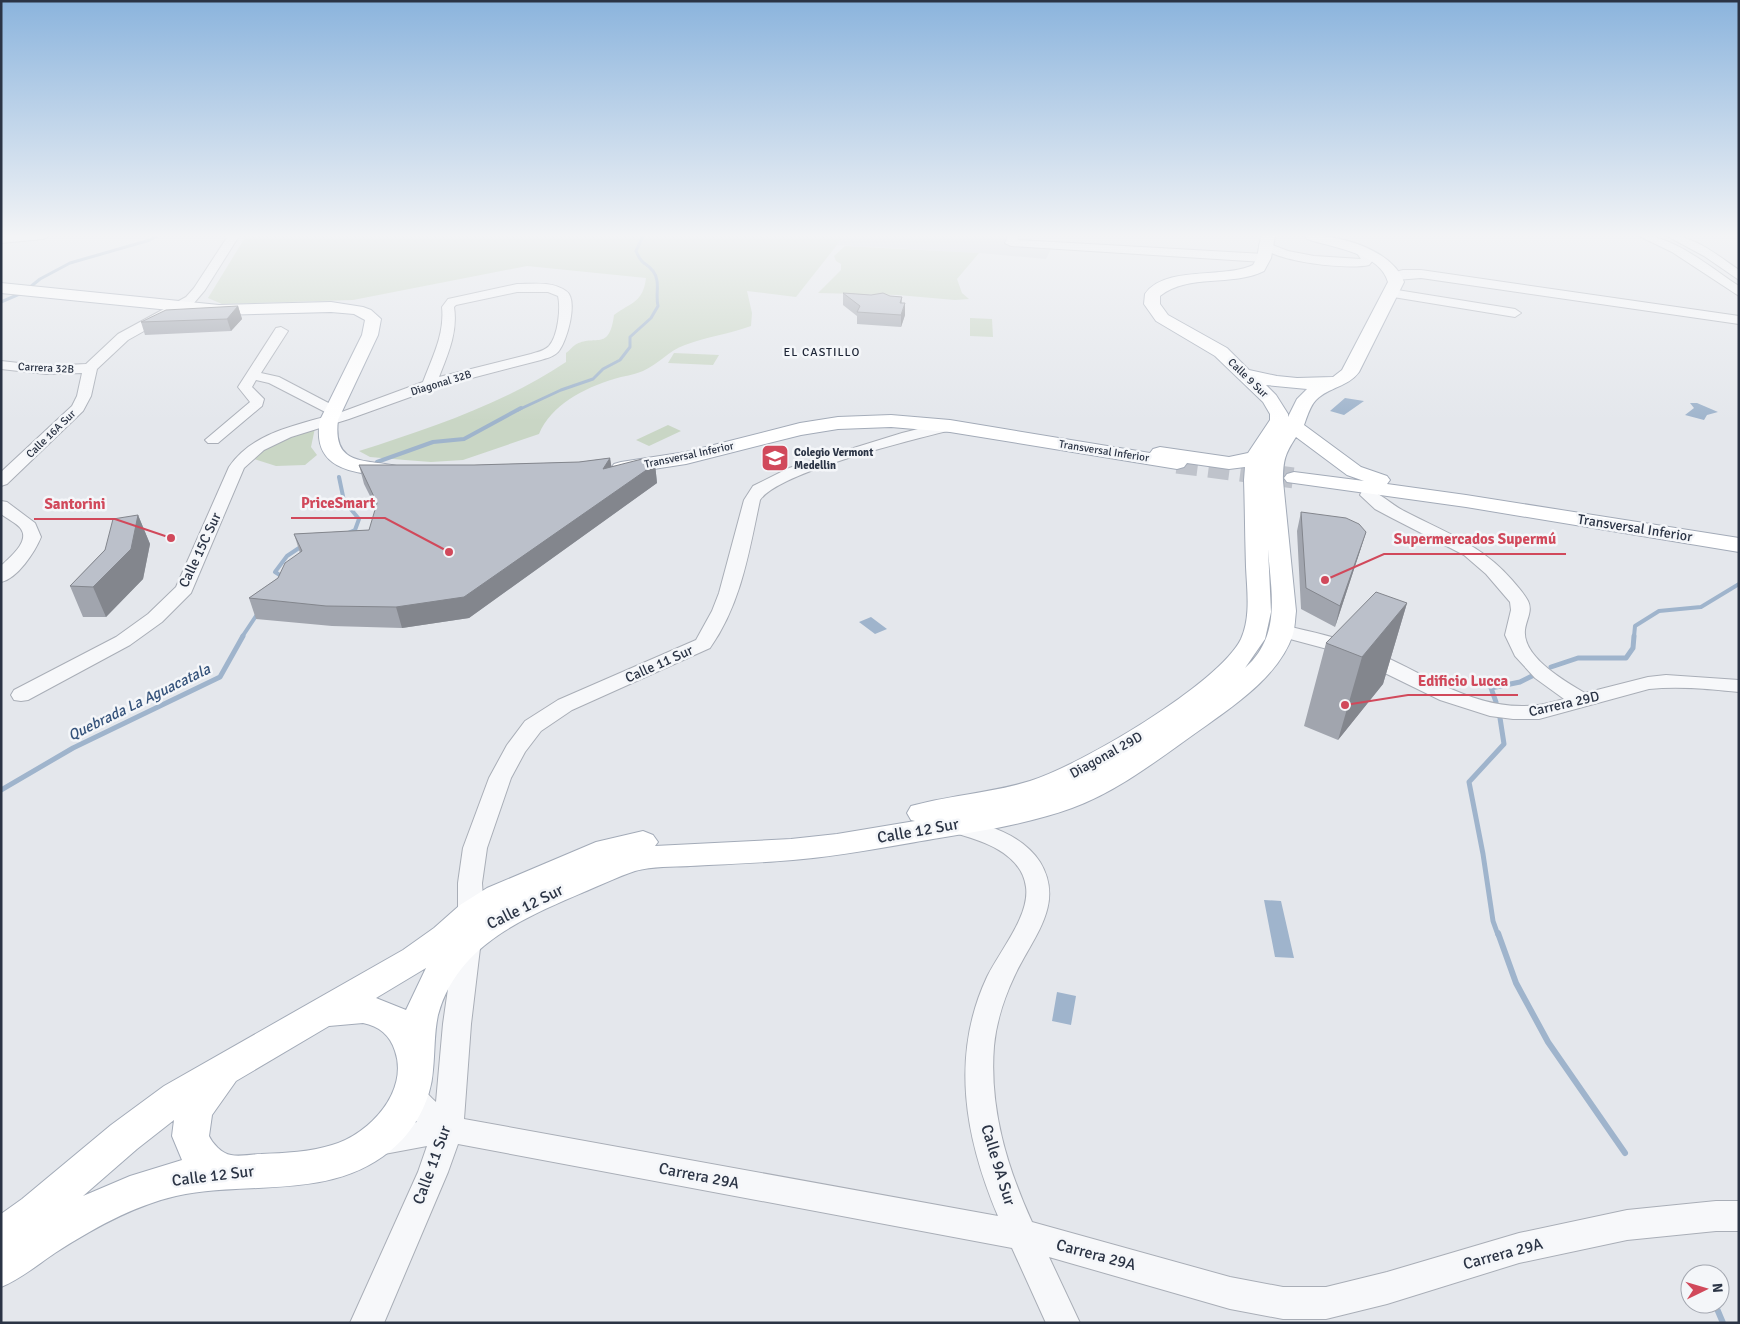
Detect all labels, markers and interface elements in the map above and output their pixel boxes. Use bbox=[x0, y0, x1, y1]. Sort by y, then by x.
district label: EL CASTILLO bbox=[784, 345, 860, 360]
street label: Calle 9 Sur bbox=[1225, 356, 1271, 400]
street label: Carrera 32B bbox=[18, 360, 75, 376]
street label: Diagonal 32B bbox=[409, 367, 473, 398]
street label: Calle 16A Sur bbox=[24, 407, 78, 461]
street label: Transversal Inferior bbox=[1058, 437, 1150, 465]
street label: Transversal Inferior bbox=[643, 439, 735, 471]
school or university icon: Colegio Vermont Medellin bbox=[760, 443, 790, 473]
place label: Colegio Vermont Medellin bbox=[794, 446, 873, 472]
callout: PriceSmart bbox=[291, 488, 385, 518]
callout: Santorini bbox=[34, 489, 115, 519]
text: PriceSmart bbox=[301, 494, 375, 512]
text: Santorini bbox=[45, 495, 105, 513]
street label: Calle 15C Sur bbox=[175, 509, 225, 590]
street label: Transversal Inferior bbox=[1576, 511, 1694, 546]
callout: Supermercados Supermú bbox=[1384, 524, 1566, 554]
text: Supermercados Supermú bbox=[1394, 530, 1556, 548]
street label: Calle 11 Sur bbox=[623, 641, 696, 686]
water label: Quebrada La Aguacatala bbox=[65, 660, 213, 744]
callout: Edificio Lucca bbox=[1408, 665, 1518, 695]
text: Edificio Lucca bbox=[1418, 672, 1509, 690]
street label: Carrera 29D bbox=[1527, 688, 1601, 720]
street label: Diagonal 29D bbox=[1067, 728, 1145, 782]
street label: Calle 12 Sur bbox=[876, 814, 961, 848]
street label: Calle 12 Sur bbox=[483, 880, 567, 934]
street label: Calle 9A Sur bbox=[976, 1122, 1020, 1208]
street label: Calle 11 Sur bbox=[408, 1123, 456, 1207]
street label: Carrera 29A bbox=[657, 1158, 741, 1194]
street label: Calle 12 Sur bbox=[171, 1161, 255, 1191]
street label: Carrera 29A bbox=[1461, 1234, 1545, 1274]
street label: Carrera 29A bbox=[1054, 1235, 1138, 1275]
north arrow bbox=[1680, 1264, 1730, 1314]
text: N bbox=[1709, 1282, 1726, 1294]

